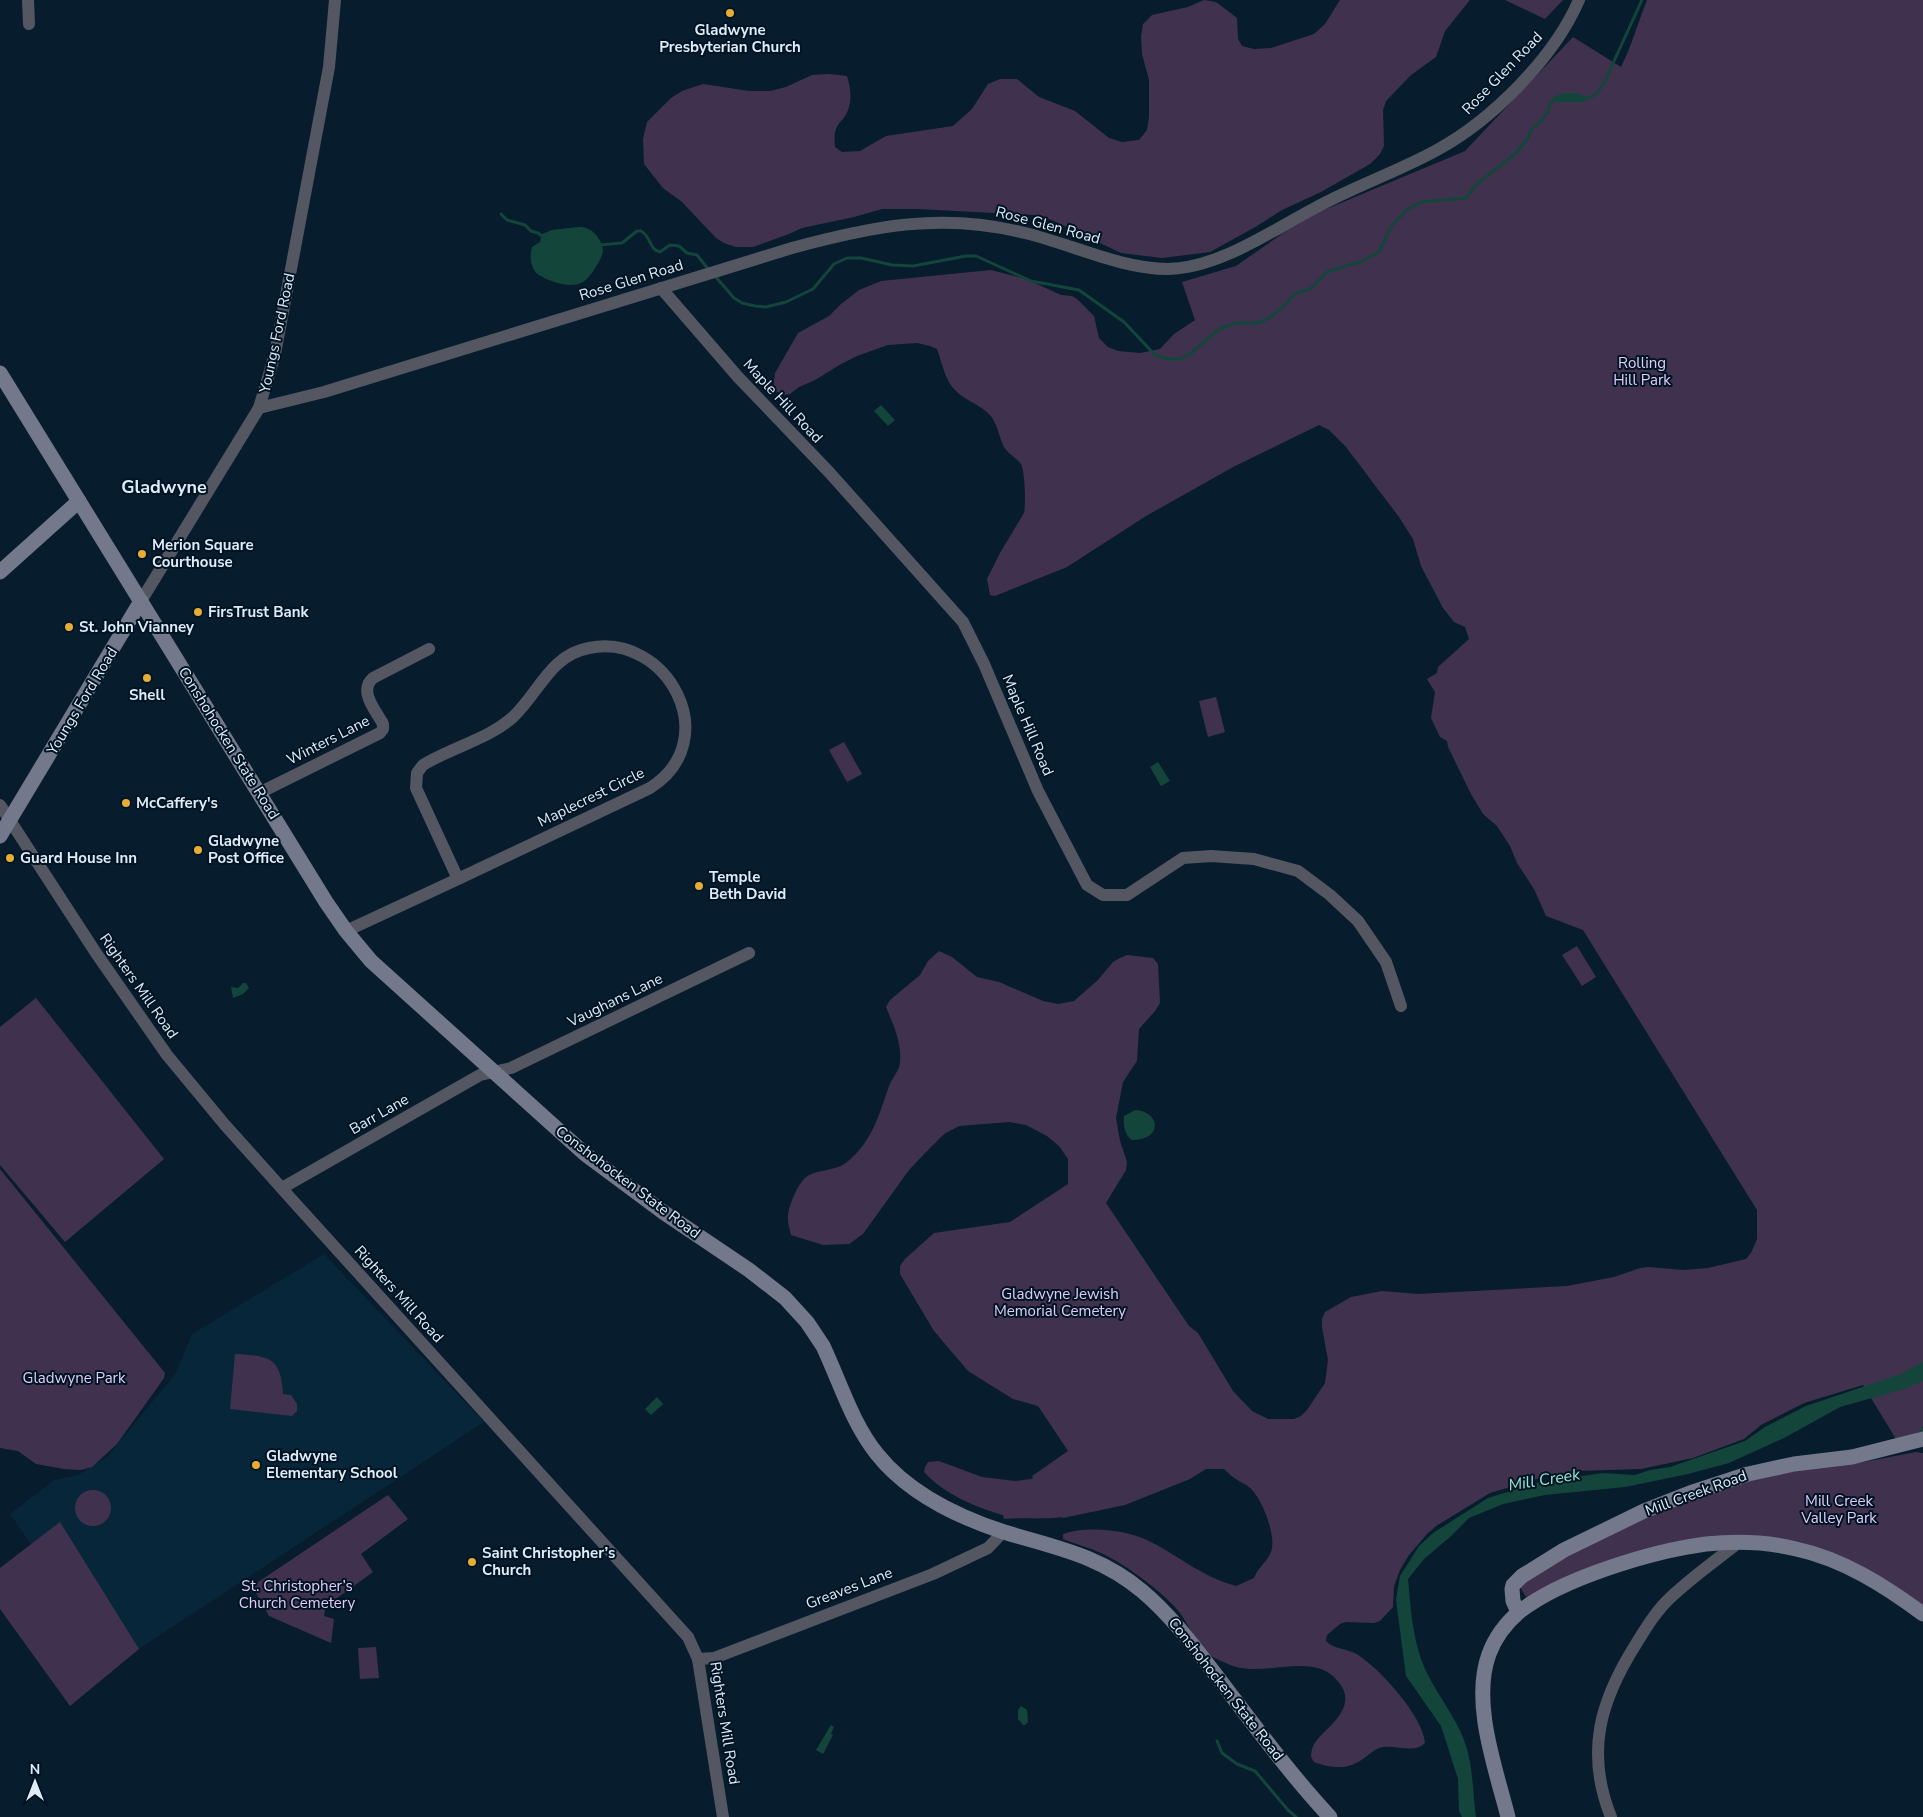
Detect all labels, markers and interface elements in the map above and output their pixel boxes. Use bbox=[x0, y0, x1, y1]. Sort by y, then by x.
marker: Gladwyne Presbyterian Church bbox=[724, 7, 736, 19]
place label: Gladwyne Presbyterian Church bbox=[659, 20, 801, 57]
street label: Rose Glen Road bbox=[1457, 27, 1547, 119]
street label: Rose Glen Road bbox=[993, 201, 1103, 249]
street label: Rose Glen Road bbox=[577, 255, 685, 305]
street label: Youngs Ford Road bbox=[254, 271, 299, 396]
park label: Rolling Hill Park bbox=[1613, 353, 1671, 390]
street label: Maple Hill Road bbox=[739, 355, 827, 447]
district label: Gladwyne bbox=[121, 475, 207, 499]
place label: Merion Square Courthouse bbox=[152, 535, 254, 572]
marker: Merion Square Courthouse bbox=[136, 548, 148, 560]
place label: FirsTrust Bank bbox=[208, 602, 309, 622]
marker: FirsTrust Bank bbox=[192, 606, 204, 618]
place label: St. John Vianney bbox=[79, 617, 194, 637]
marker: St. John Vianney bbox=[63, 621, 75, 633]
street label: Youngs Ford Road bbox=[42, 644, 122, 759]
street label: Conshohocken State Road bbox=[174, 663, 284, 823]
street label: Maple Hill Road bbox=[998, 671, 1058, 779]
marker: Shell bbox=[141, 672, 153, 684]
place label: Shell bbox=[129, 685, 165, 705]
street label: Winters Lane bbox=[283, 711, 373, 769]
street label: Maplecrest Circle bbox=[534, 762, 648, 832]
place label: McCaffery's bbox=[136, 793, 218, 813]
marker: McCaffery's bbox=[120, 797, 132, 809]
place label: Gladwyne Post Office bbox=[208, 831, 284, 868]
marker: Gladwyne Post Office bbox=[192, 844, 204, 856]
place label: Guard House Inn bbox=[20, 848, 137, 868]
marker: Guard House Inn bbox=[4, 852, 16, 864]
place label: Temple Beth David bbox=[709, 867, 786, 904]
marker: Temple Beth David bbox=[693, 880, 705, 892]
street label: Righters Mill Road bbox=[95, 929, 183, 1043]
street label: Vaughans Lane bbox=[563, 968, 666, 1032]
street label: Barr Lane bbox=[346, 1089, 412, 1139]
street label: Conshohocken State Road bbox=[552, 1121, 704, 1243]
street label: Righters Mill Road bbox=[350, 1241, 448, 1347]
park label: Gladwyne Jewish Memorial Cemetery bbox=[994, 1284, 1126, 1321]
park label: Gladwyne Park bbox=[23, 1368, 126, 1388]
place label: Gladwyne Elementary School bbox=[266, 1446, 398, 1483]
marker: Gladwyne Elementary School bbox=[250, 1459, 262, 1471]
water label: Mill Creek bbox=[1507, 1463, 1583, 1497]
street label: Mill Creek Road bbox=[1642, 1465, 1750, 1521]
park label: Mill Creek Valley Park bbox=[1800, 1491, 1877, 1528]
place label: Saint Christopher’s Church bbox=[482, 1543, 615, 1580]
marker: Saint Christopher’s Church bbox=[466, 1556, 478, 1568]
street label: Greaves Lane bbox=[803, 1562, 895, 1614]
park label: St. Christopher’s Church Cemetery bbox=[239, 1576, 356, 1613]
street label: Conshohocken State Road bbox=[1164, 1613, 1288, 1765]
street label: Righters Mill Road bbox=[705, 1660, 745, 1786]
north arrow bbox=[10, 1757, 60, 1807]
text: N bbox=[30, 1760, 40, 1779]

